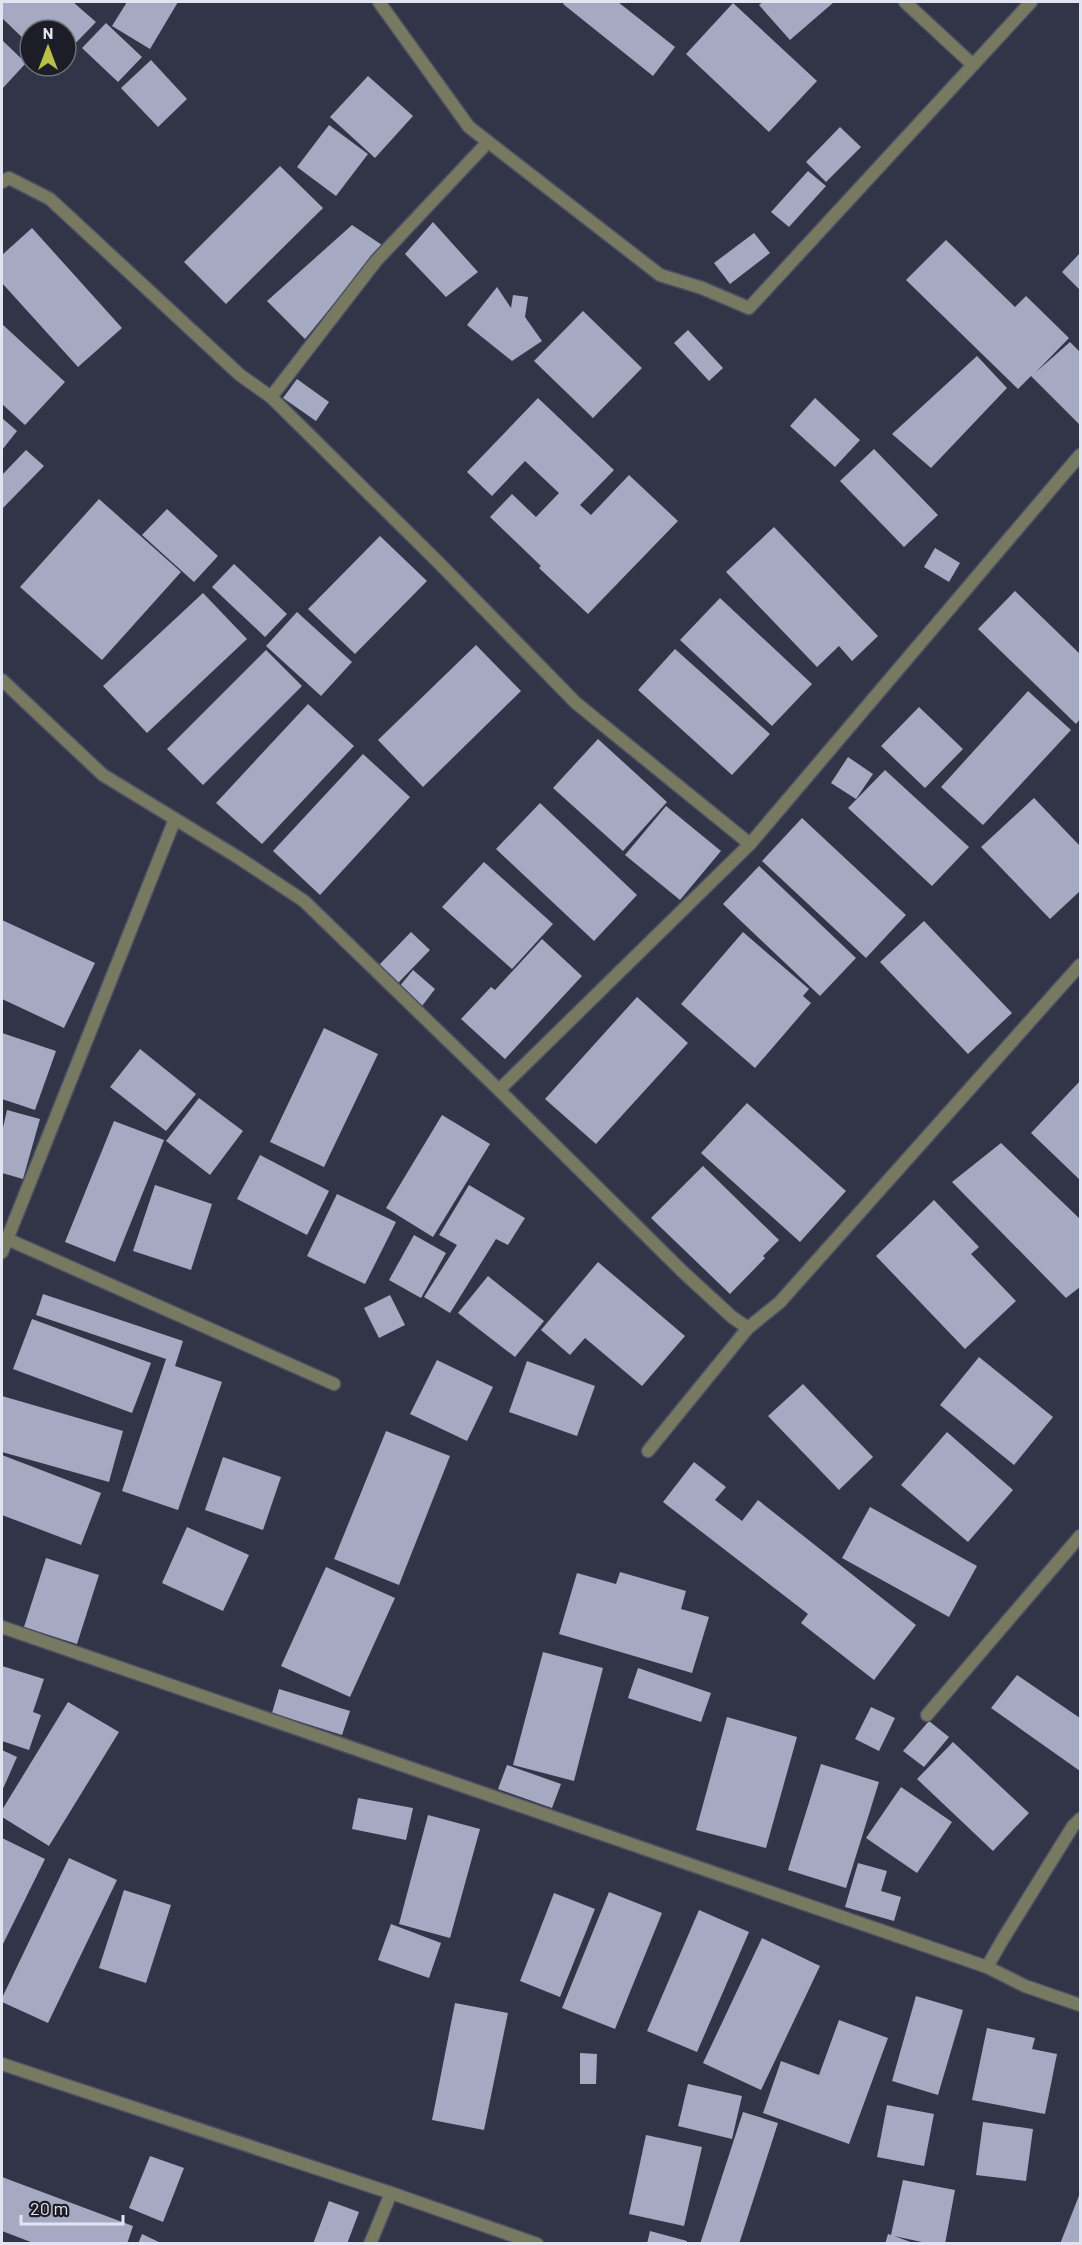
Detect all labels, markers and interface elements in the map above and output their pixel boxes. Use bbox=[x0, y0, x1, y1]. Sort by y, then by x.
north arrow bbox=[18, 18, 78, 78]
text: N bbox=[43, 23, 53, 42]
scale bar bbox=[21, 2188, 123, 2226]
text: 20 m bbox=[30, 2197, 68, 2219]

